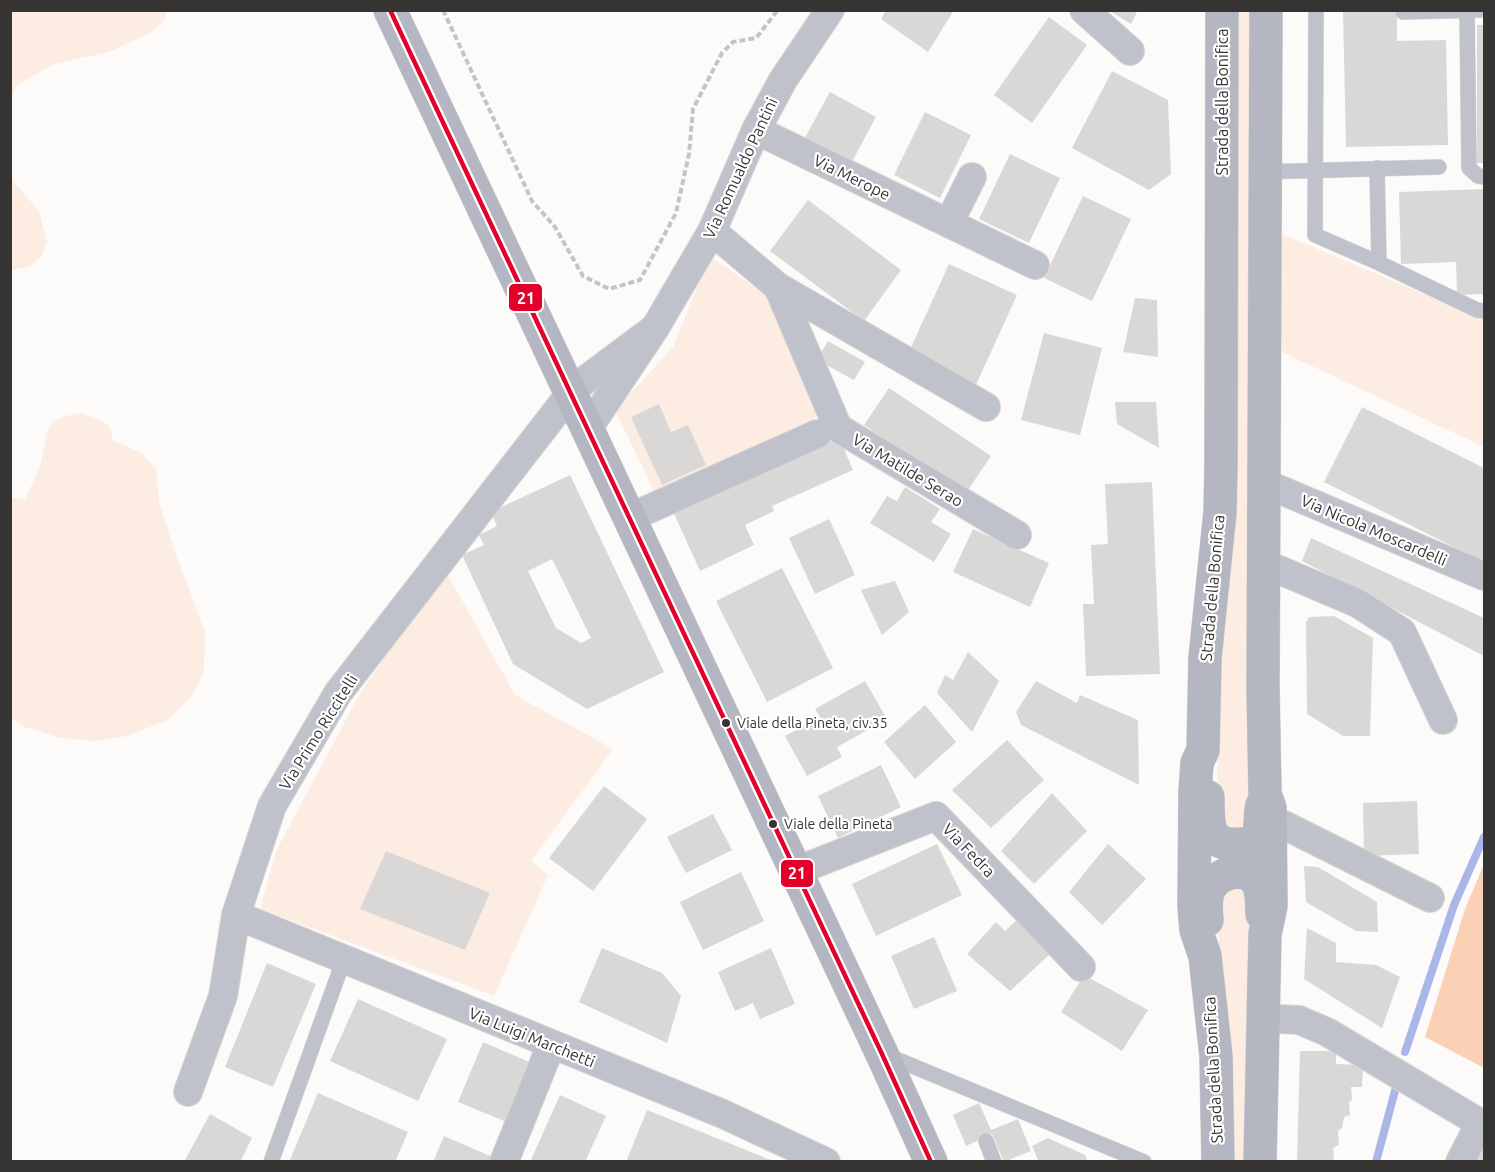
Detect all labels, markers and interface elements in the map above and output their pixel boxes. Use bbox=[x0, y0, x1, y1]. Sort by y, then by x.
street label: Strada della Bonifica bbox=[1213, 29, 1231, 175]
street label: Via Romualdo Pantini bbox=[699, 95, 781, 241]
street label: Via Merope bbox=[811, 151, 893, 203]
line badge: 21 bbox=[508, 283, 543, 312]
text: 21 bbox=[517, 289, 535, 307]
street label: Via Matilde Serao bbox=[850, 430, 966, 510]
street label: Via Nicola Moscardelli bbox=[1298, 491, 1450, 569]
street label: Strada della Bonifica bbox=[1197, 514, 1227, 662]
street label: Via Primo Riccitelli bbox=[275, 671, 361, 793]
place label: Viale della Pineta, civ.35 bbox=[737, 715, 888, 731]
marker: Viale della Pineta, civ.35 bbox=[720, 717, 732, 729]
place label: Viale della Pineta bbox=[784, 816, 892, 832]
marker: Viale della Pineta bbox=[767, 818, 779, 830]
street label: Via Fedra bbox=[939, 820, 999, 880]
line badge: 21 bbox=[780, 859, 814, 888]
text: 21 bbox=[788, 864, 806, 882]
street label: Strada della Bonifica bbox=[1200, 996, 1226, 1144]
street label: Via Luigi Marchetti bbox=[466, 1003, 598, 1071]

